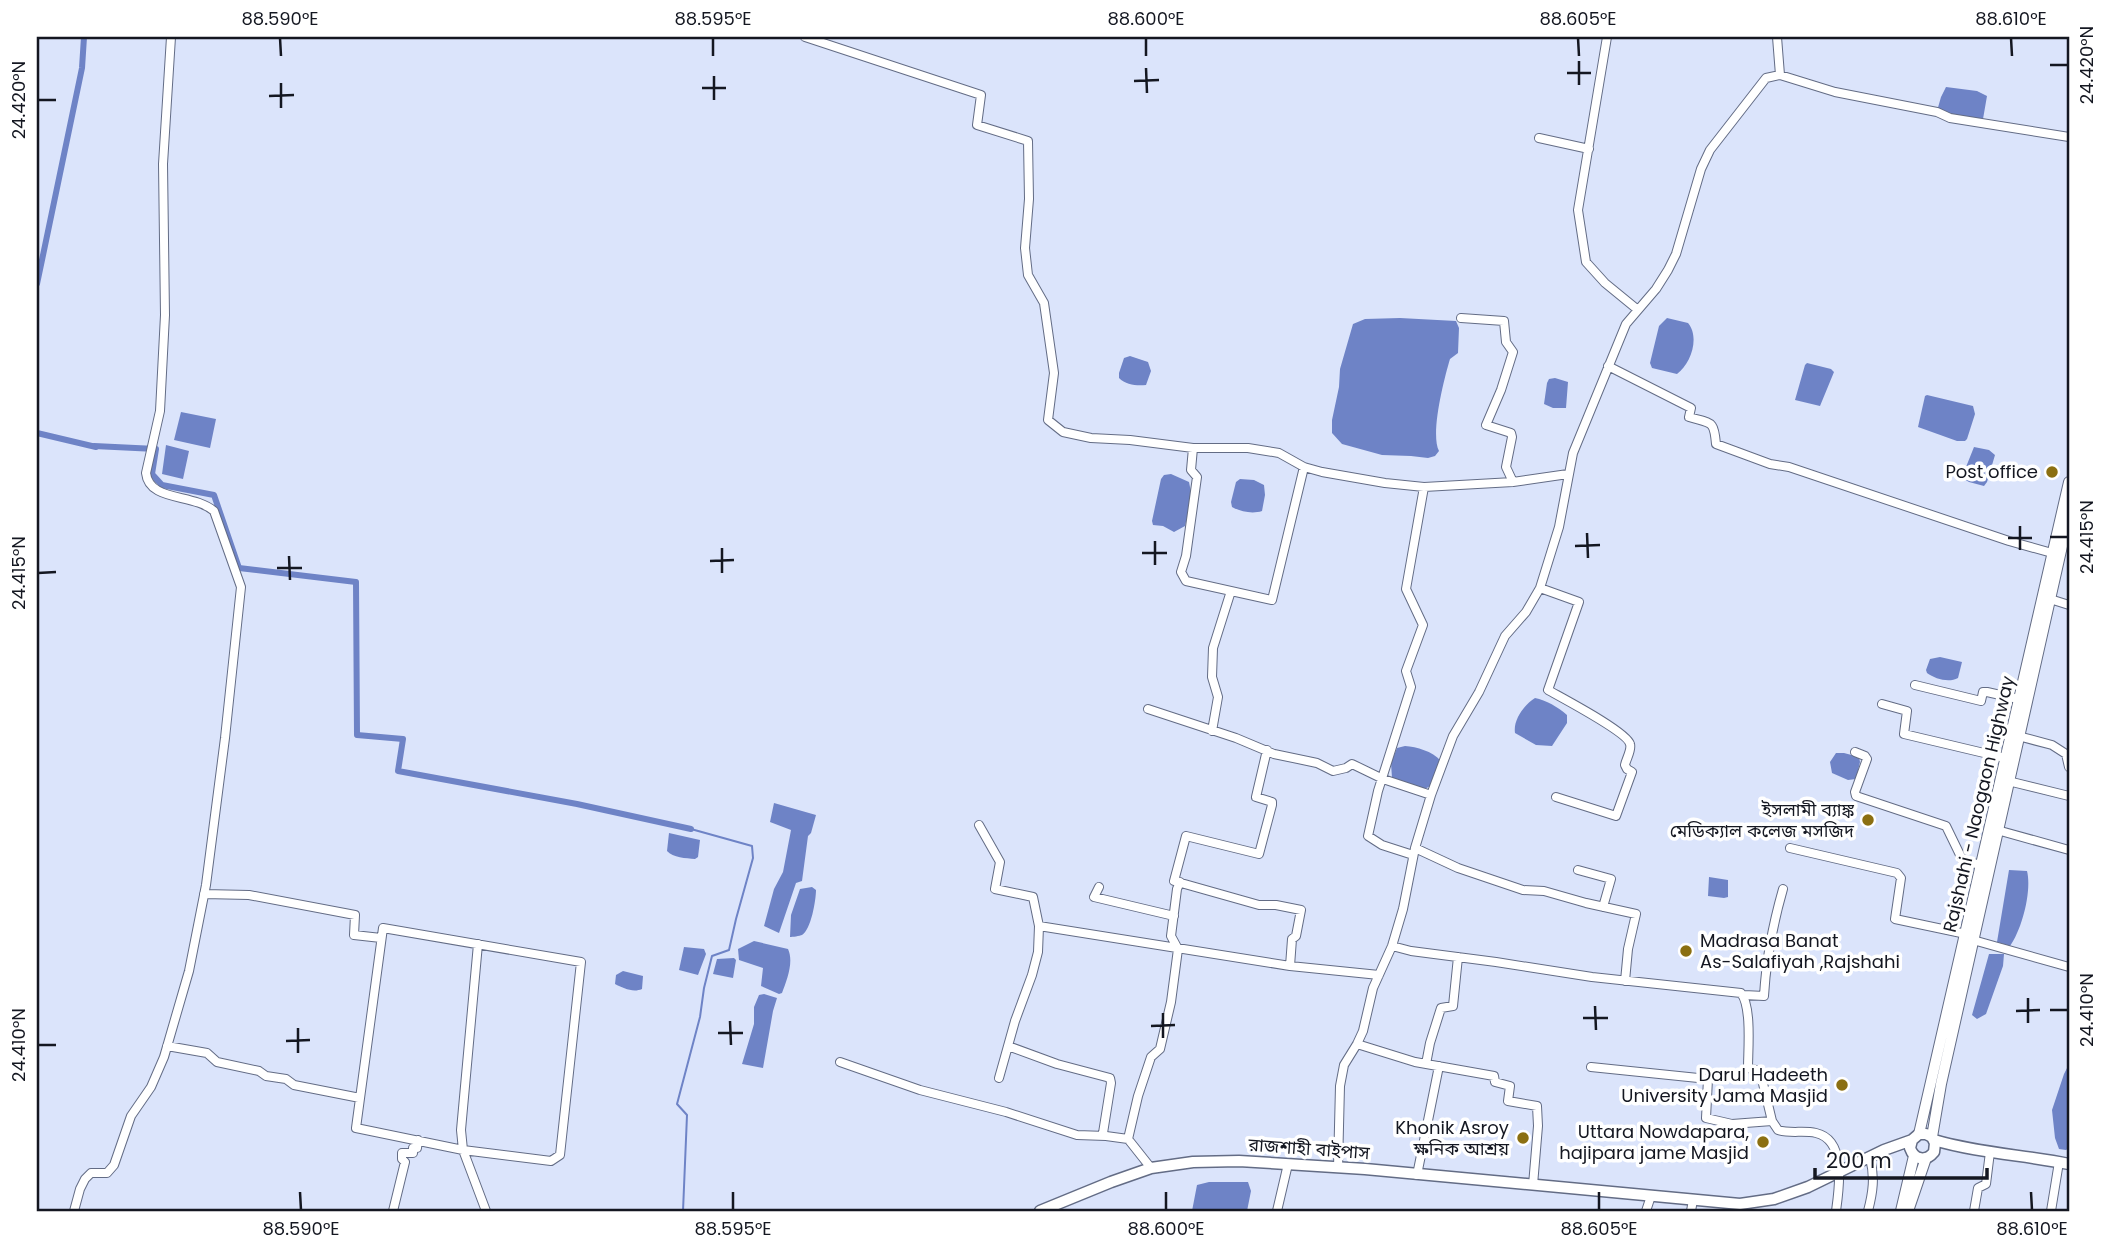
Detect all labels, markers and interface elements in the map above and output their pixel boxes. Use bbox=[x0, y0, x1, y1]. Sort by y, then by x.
text: 88.590°E bbox=[241, 6, 319, 31]
text: 88.595°E bbox=[674, 6, 752, 31]
text: 88.600°E bbox=[1107, 6, 1185, 31]
text: 88.605°E bbox=[1539, 6, 1617, 31]
text: 88.610°E bbox=[1975, 6, 2047, 31]
text: 24.420°N bbox=[2074, 26, 2099, 104]
text: 24.420°N bbox=[6, 61, 31, 139]
place label: Post office bbox=[1945, 459, 2038, 484]
marker: Post office bbox=[2044, 464, 2060, 480]
text: 24.415°N bbox=[2074, 500, 2099, 574]
text: 24.415°N bbox=[6, 536, 31, 610]
street label: Rajshahi - Naogaon Highway bbox=[1937, 673, 2020, 934]
place label: ইসলামী ব্যাঙ্ক মেডিক্যাল কলেজ মসজিদ bbox=[1670, 797, 1855, 843]
marker: ইসলামী ব্যাঙ্ক মেডিক্যাল কলেজ মসজিদ bbox=[1860, 812, 1876, 828]
place label: Madrasa Banat As-Salafiyah ,Rajshahi bbox=[1700, 928, 1900, 974]
marker: Madrasa Banat As-Salafiyah ,Rajshahi bbox=[1678, 943, 1694, 959]
text: 24.410°N bbox=[2074, 973, 2099, 1047]
text: 24.410°N bbox=[6, 1008, 31, 1082]
place label: Darul Hadeeth University Jama Masjid bbox=[1621, 1062, 1828, 1108]
marker: Darul Hadeeth University Jama Masjid bbox=[1834, 1077, 1850, 1093]
place label: Khonik Asroy ক্ষনিক আশ্রয় bbox=[1395, 1115, 1510, 1161]
place label: Uttara Nowdapara, hajipara jame Masjid bbox=[1559, 1119, 1749, 1165]
marker: Khonik Asroy ক্ষনিক আশ্রয় bbox=[1515, 1130, 1531, 1146]
street label: রাজশাহী বাইপাস bbox=[1247, 1132, 1371, 1165]
marker: Uttara Nowdapara, hajipara jame Masjid bbox=[1755, 1134, 1771, 1150]
scale bar bbox=[1815, 1136, 1987, 1180]
text: 200 m bbox=[1826, 1146, 1892, 1175]
text: 88.590°E bbox=[262, 1216, 340, 1241]
text: 88.595°E bbox=[694, 1216, 772, 1241]
text: 88.600°E bbox=[1127, 1216, 1205, 1241]
text: 88.605°E bbox=[1560, 1216, 1638, 1241]
text: 88.610°E bbox=[1996, 1216, 2068, 1241]

